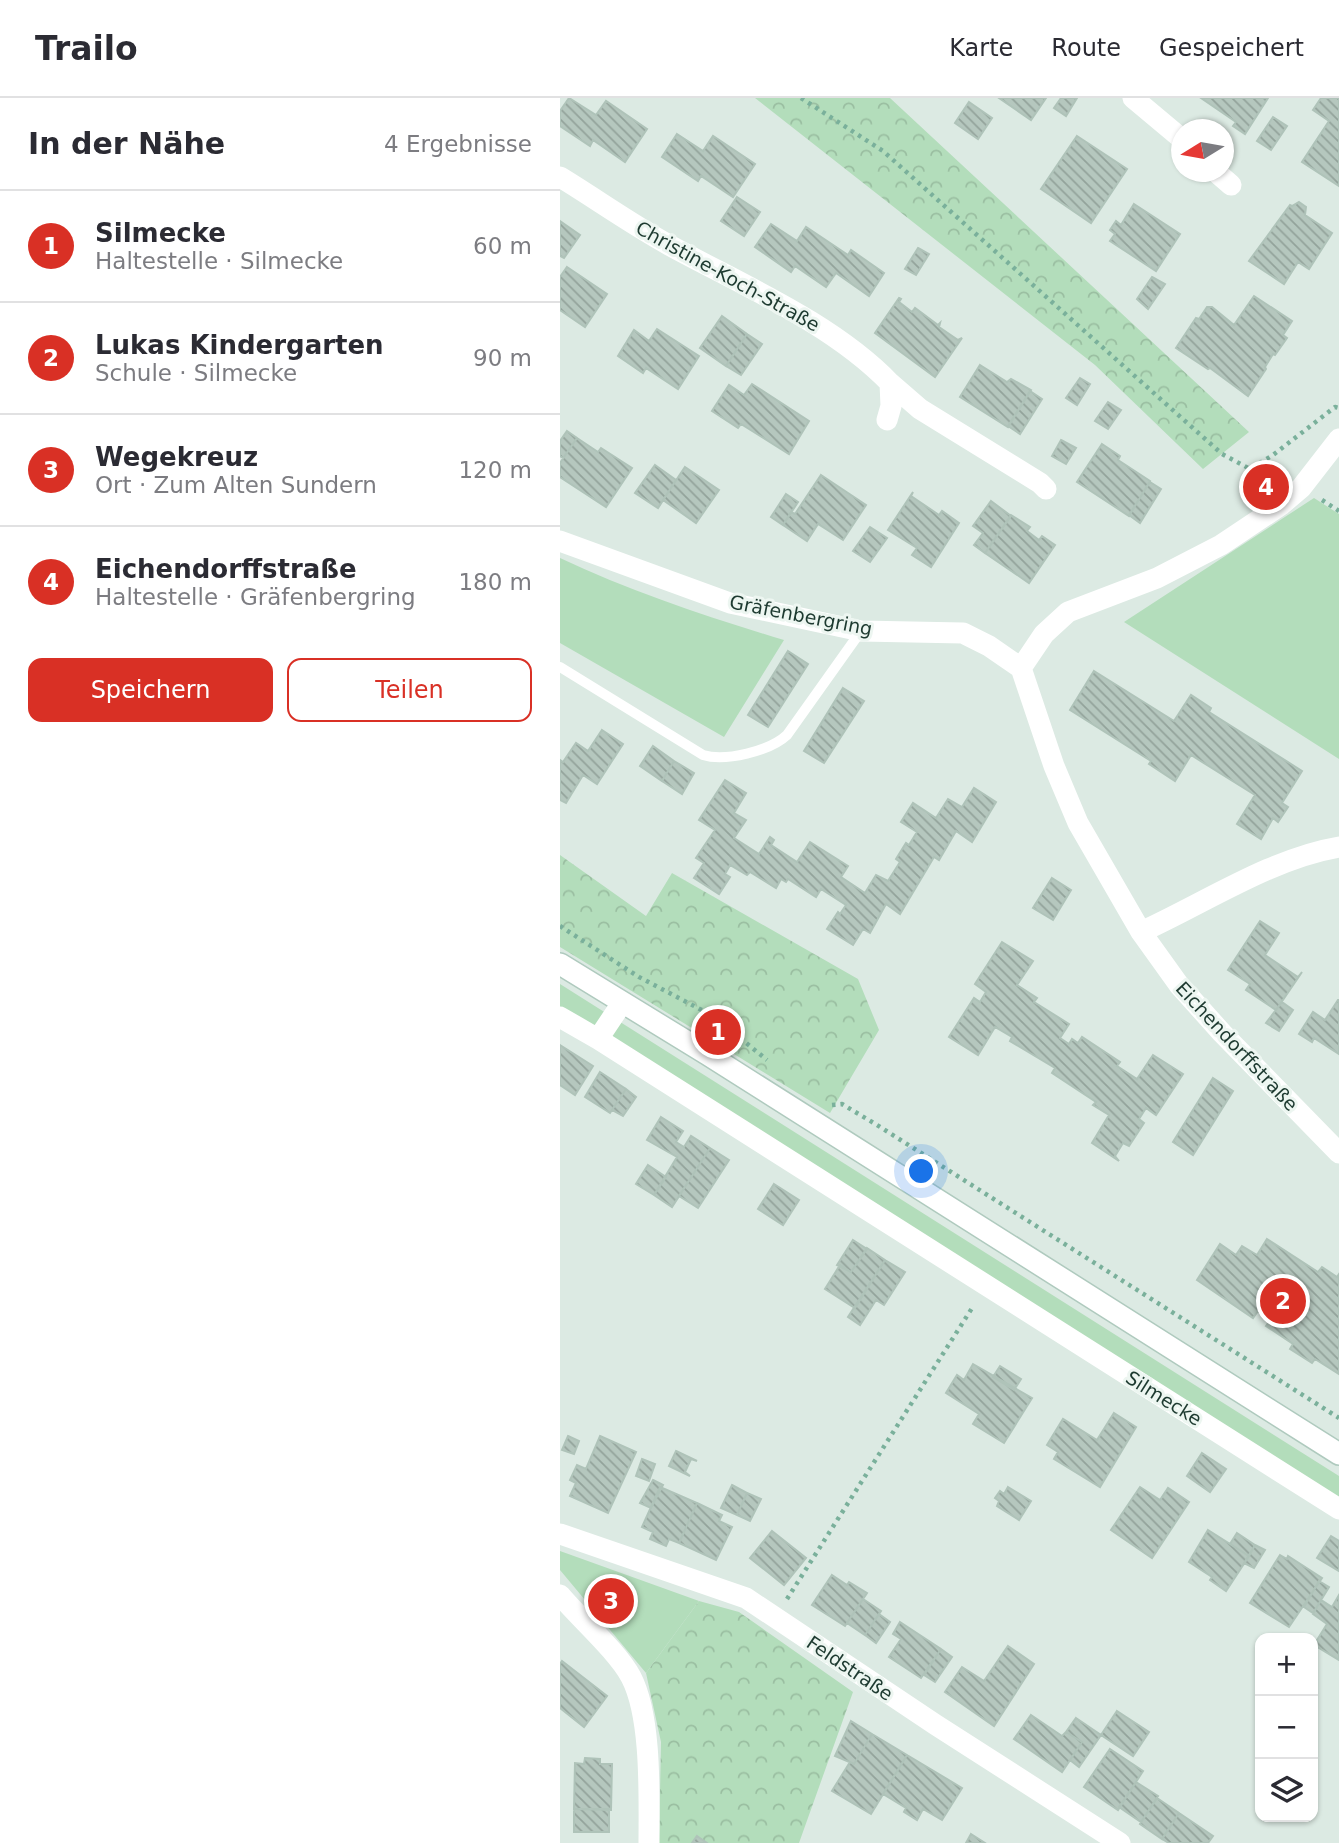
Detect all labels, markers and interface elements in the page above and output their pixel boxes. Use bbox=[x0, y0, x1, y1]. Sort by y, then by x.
text: Trailo bbox=[35, 29, 138, 68]
text: Karte bbox=[949, 34, 1013, 62]
text: Route bbox=[1051, 34, 1121, 62]
text: Gespeichert bbox=[1159, 34, 1304, 62]
north arrow bbox=[1171, 119, 1234, 182]
text: In der Nähe bbox=[28, 126, 225, 161]
text: 4 Ergebnisse bbox=[384, 131, 532, 157]
street label: Christine-Koch-Straße bbox=[632, 216, 824, 336]
text: Silmecke bbox=[95, 218, 226, 248]
text: 1 bbox=[43, 233, 59, 259]
text: 60 m bbox=[473, 233, 532, 259]
text: Haltestelle · Silmecke bbox=[95, 248, 343, 274]
text: Lukas Kindergarten bbox=[95, 330, 384, 360]
text: 2 bbox=[43, 345, 59, 371]
text: 90 m bbox=[473, 345, 532, 371]
text: Schule · Silmecke bbox=[95, 360, 297, 386]
text: Wegekreuz bbox=[95, 442, 258, 472]
text: 3 bbox=[43, 457, 59, 483]
text: 120 m bbox=[458, 457, 532, 483]
pin: 4 bbox=[1243, 461, 1289, 513]
text: Ort · Zum Alten Sundern bbox=[95, 472, 377, 498]
text: Eichendorffstraße bbox=[95, 554, 357, 584]
text: 4 bbox=[43, 569, 59, 595]
text: 180 m bbox=[458, 569, 532, 595]
text: Haltestelle · Gräfenbergring bbox=[95, 584, 416, 610]
street label: Gräfenbergring bbox=[728, 590, 874, 640]
button: Speichern bbox=[28, 658, 273, 722]
button: Teilen bbox=[287, 658, 532, 722]
street label: Eichendorffstraße bbox=[1171, 977, 1303, 1115]
pin: 1 bbox=[695, 1006, 741, 1058]
your location bbox=[904, 1154, 938, 1188]
pin: 2 bbox=[1260, 1275, 1306, 1327]
street label: Silmecke bbox=[1122, 1366, 1206, 1430]
pin: 3 bbox=[588, 1575, 634, 1627]
street label: Feldstraße bbox=[803, 1631, 897, 1705]
map controls bbox=[1255, 1633, 1318, 1822]
button: + bbox=[1255, 1633, 1318, 1696]
button: − bbox=[1255, 1696, 1318, 1759]
button: layers bbox=[1255, 1759, 1318, 1822]

